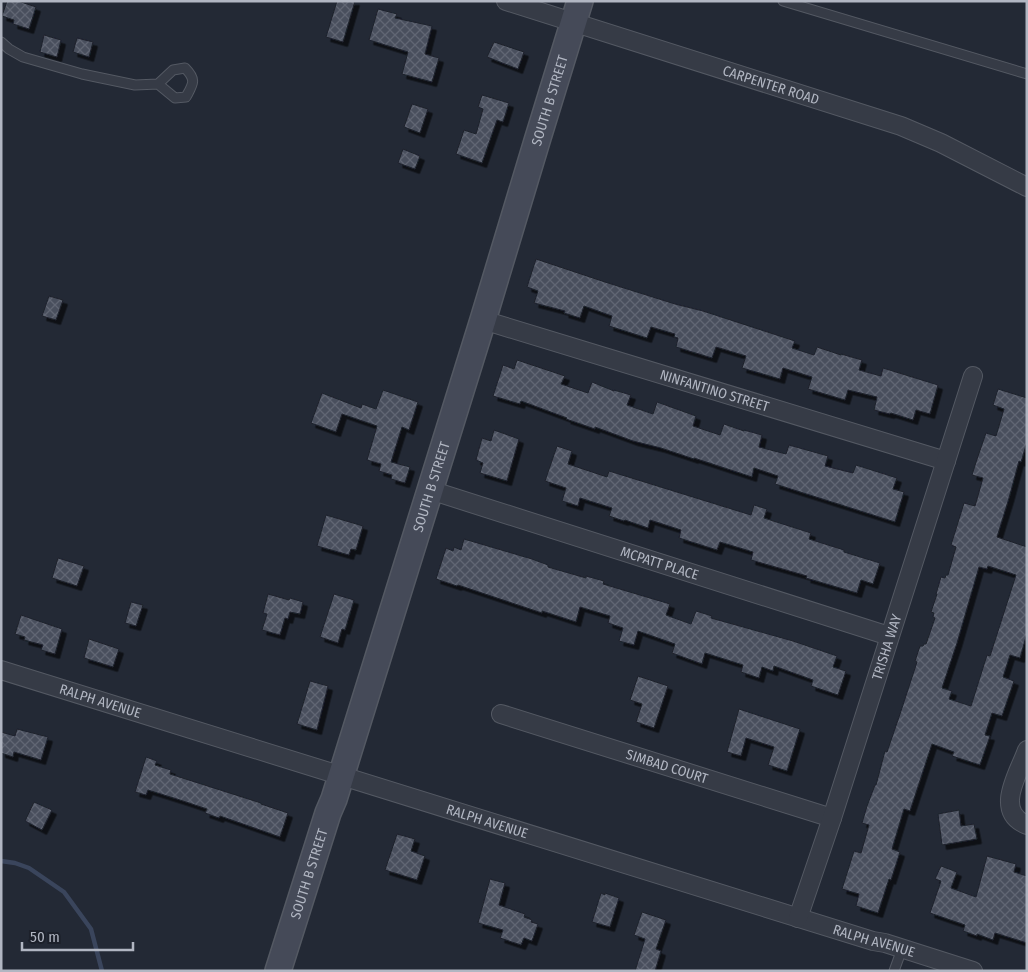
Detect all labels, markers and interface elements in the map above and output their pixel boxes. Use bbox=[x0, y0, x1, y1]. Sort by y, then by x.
street label: SOUTH B STREET bbox=[528, 53, 571, 148]
street label: CARPENTER ROAD bbox=[721, 62, 821, 108]
street label: NINFANTINO STREET bbox=[658, 366, 772, 415]
street label: SOUTH B STREET bbox=[409, 439, 453, 534]
street label: MCPATT PLACE bbox=[619, 543, 701, 584]
street label: TRISHA WAY bbox=[868, 612, 905, 682]
street label: RALPH AVENUE bbox=[57, 680, 144, 722]
street label: SIMBAD COURT bbox=[624, 745, 710, 787]
street label: RALPH AVENUE bbox=[444, 800, 530, 842]
street label: SOUTH B STREET bbox=[287, 826, 331, 921]
scale bar bbox=[22, 920, 134, 952]
street label: RALPH AVENUE bbox=[831, 921, 917, 961]
text: 50 m bbox=[30, 928, 60, 946]

